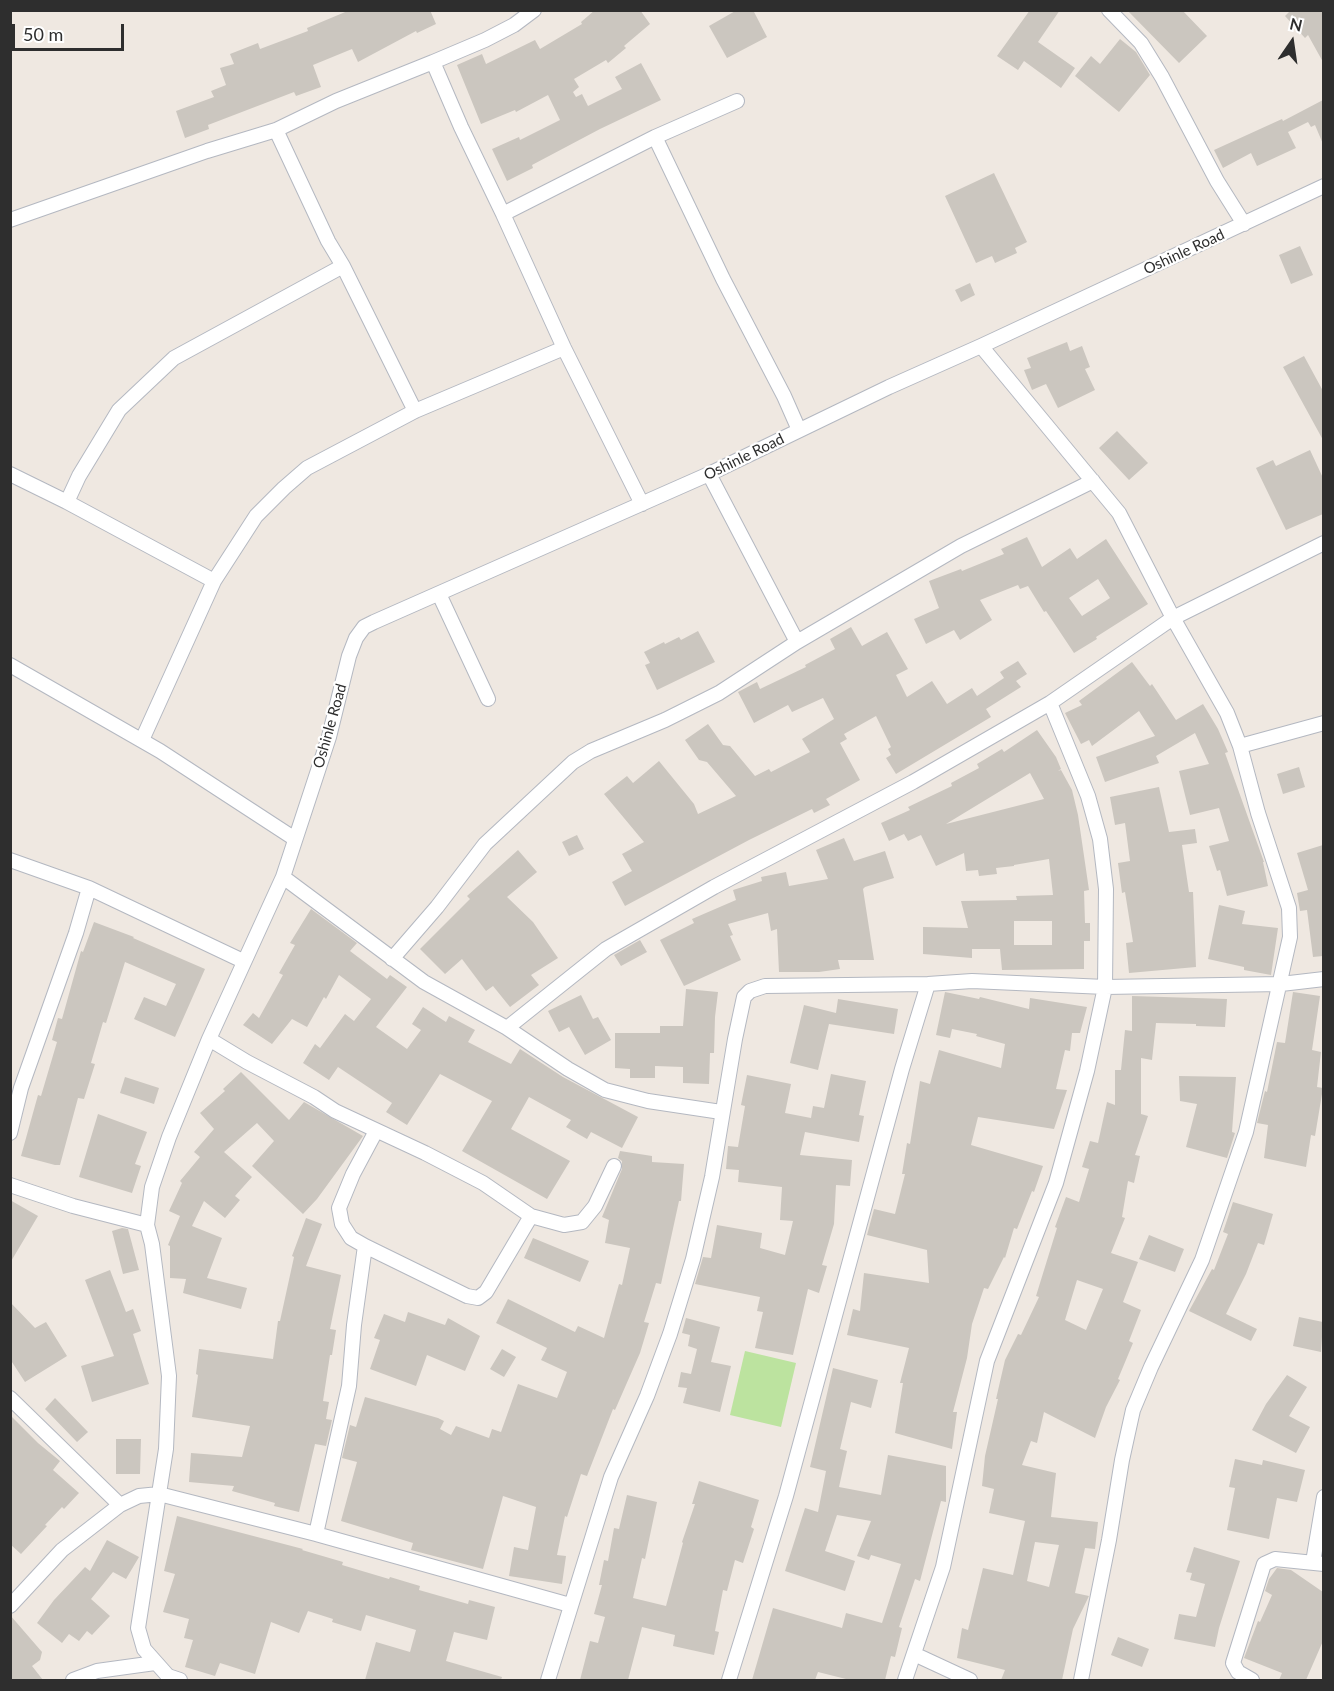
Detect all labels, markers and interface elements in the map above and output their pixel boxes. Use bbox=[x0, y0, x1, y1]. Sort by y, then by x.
scale bar bbox=[15, 12, 128, 50]
north arrow bbox=[1262, 12, 1322, 72]
text: N bbox=[1288, 13, 1304, 35]
text: 50 m bbox=[23, 23, 63, 45]
street label: Oshinle Road bbox=[1141, 225, 1227, 279]
street label: Oshinle Road bbox=[701, 430, 787, 484]
street label: Oshinle Road bbox=[309, 682, 351, 770]

